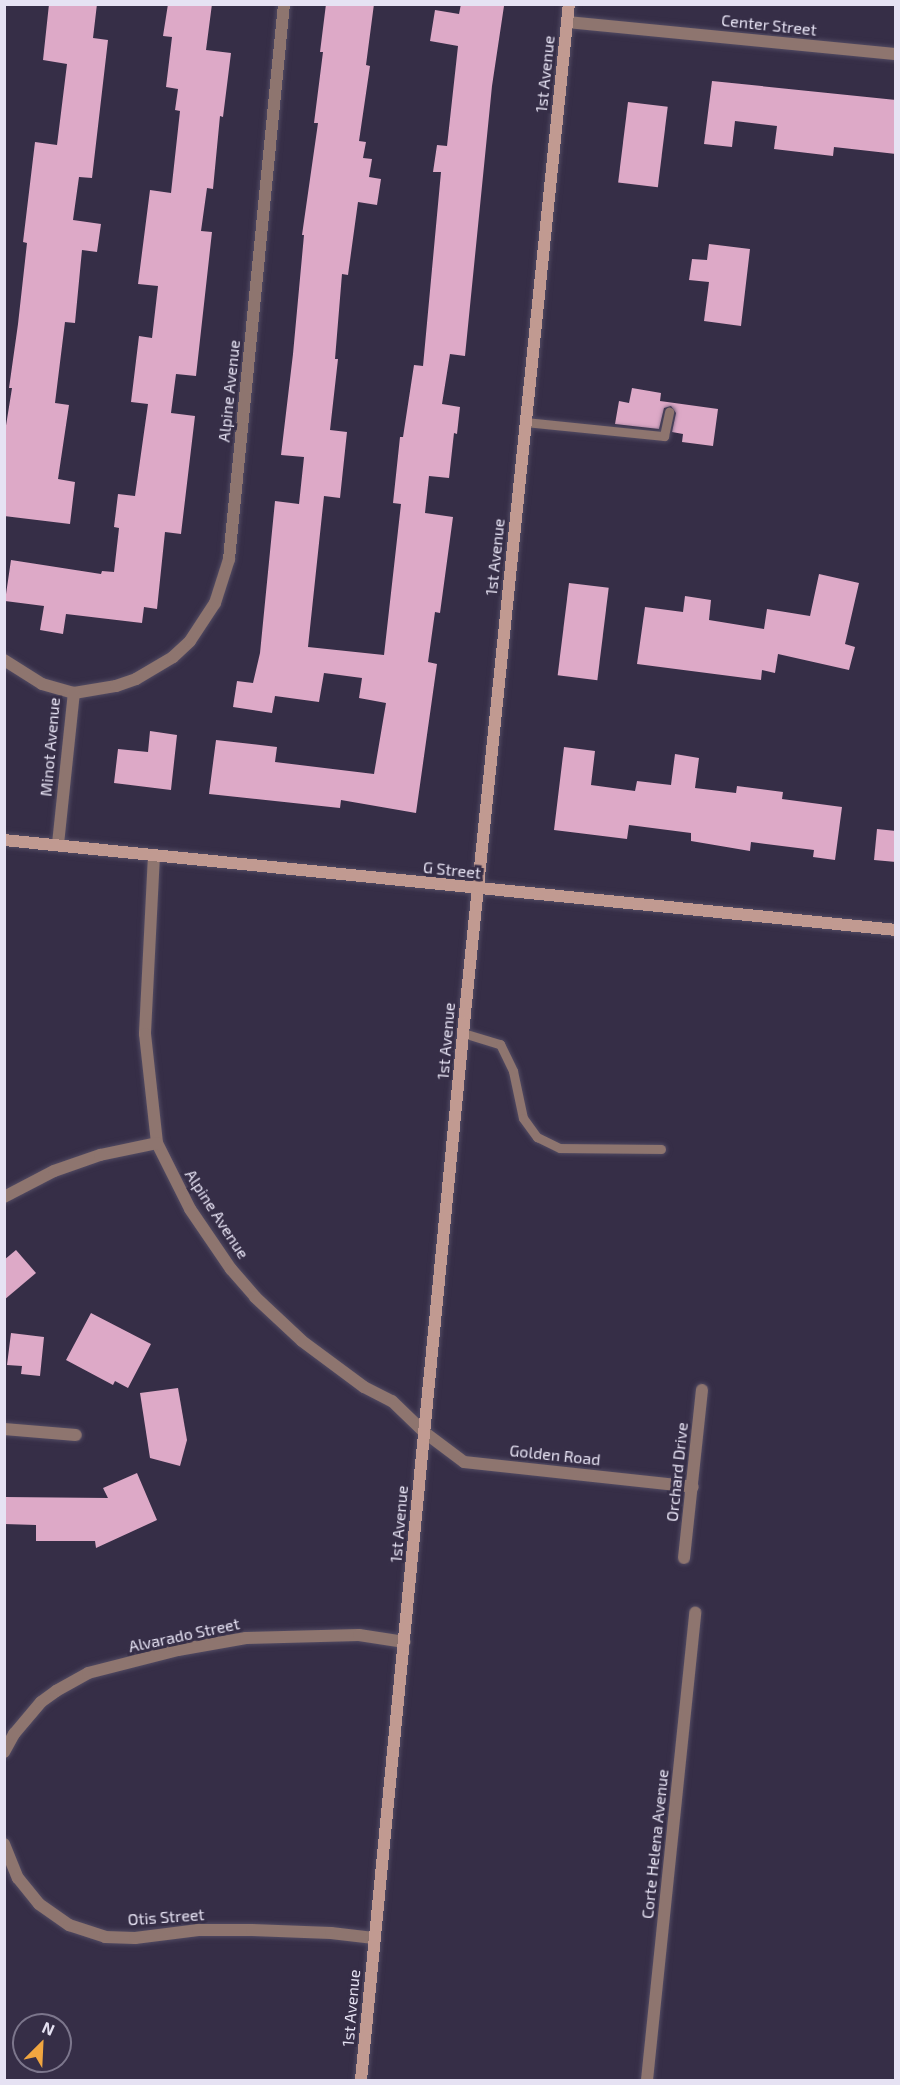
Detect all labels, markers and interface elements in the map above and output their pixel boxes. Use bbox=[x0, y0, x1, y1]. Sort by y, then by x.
street label: Center Street bbox=[720, 10, 818, 40]
street label: 1st Avenue bbox=[531, 34, 559, 114]
street label: Alpine Avenue bbox=[214, 339, 244, 443]
street label: 1st Avenue bbox=[481, 517, 509, 597]
street label: Minot Avenue bbox=[36, 697, 64, 797]
street label: G Street bbox=[422, 857, 482, 883]
street label: 1st Avenue bbox=[433, 1001, 459, 1081]
street label: Alpine Avenue bbox=[181, 1166, 253, 1262]
street label: Orchard Drive bbox=[662, 1421, 692, 1523]
street label: Golden Road bbox=[509, 1441, 601, 1469]
street label: 1st Avenue bbox=[386, 1484, 412, 1564]
street label: Alvarado Street bbox=[127, 1614, 241, 1656]
street label: Corte Helena Avenue bbox=[638, 1768, 672, 1920]
street label: Otis Street bbox=[127, 1905, 205, 1929]
street label: 1st Avenue bbox=[338, 1968, 364, 2048]
north arrow bbox=[12, 2013, 72, 2073]
text: N bbox=[40, 2017, 58, 2039]

